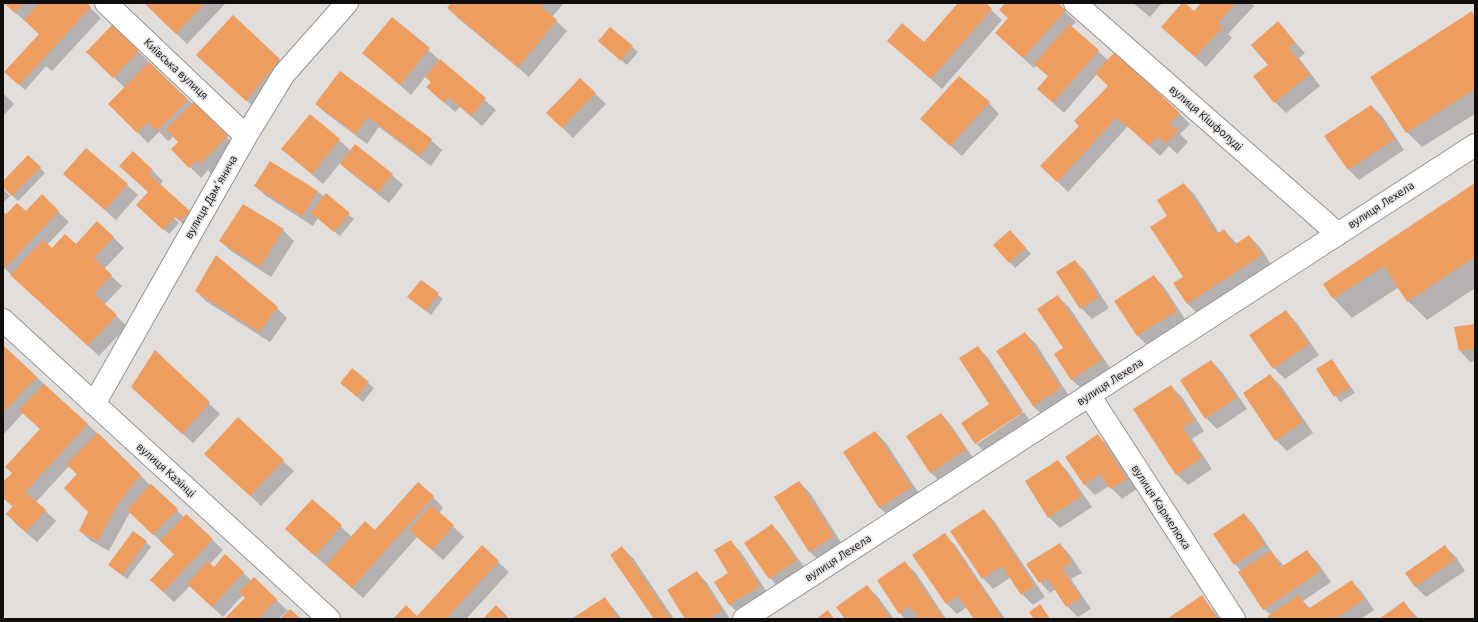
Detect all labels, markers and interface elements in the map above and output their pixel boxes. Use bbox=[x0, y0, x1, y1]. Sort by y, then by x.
street label: Київська вулиця bbox=[141, 36, 211, 102]
street label: вулиця Кішфолуді bbox=[1167, 83, 1245, 153]
street label: вулиця Дамʼянича bbox=[182, 153, 240, 241]
street label: вулиця Лехела bbox=[1345, 179, 1417, 231]
street label: вулиця Лехела bbox=[1074, 356, 1146, 408]
street label: вулиця Казінці bbox=[134, 440, 198, 500]
street label: вулиця Кармелюка bbox=[1129, 462, 1193, 552]
street label: вулиця Лехела bbox=[802, 532, 874, 584]

